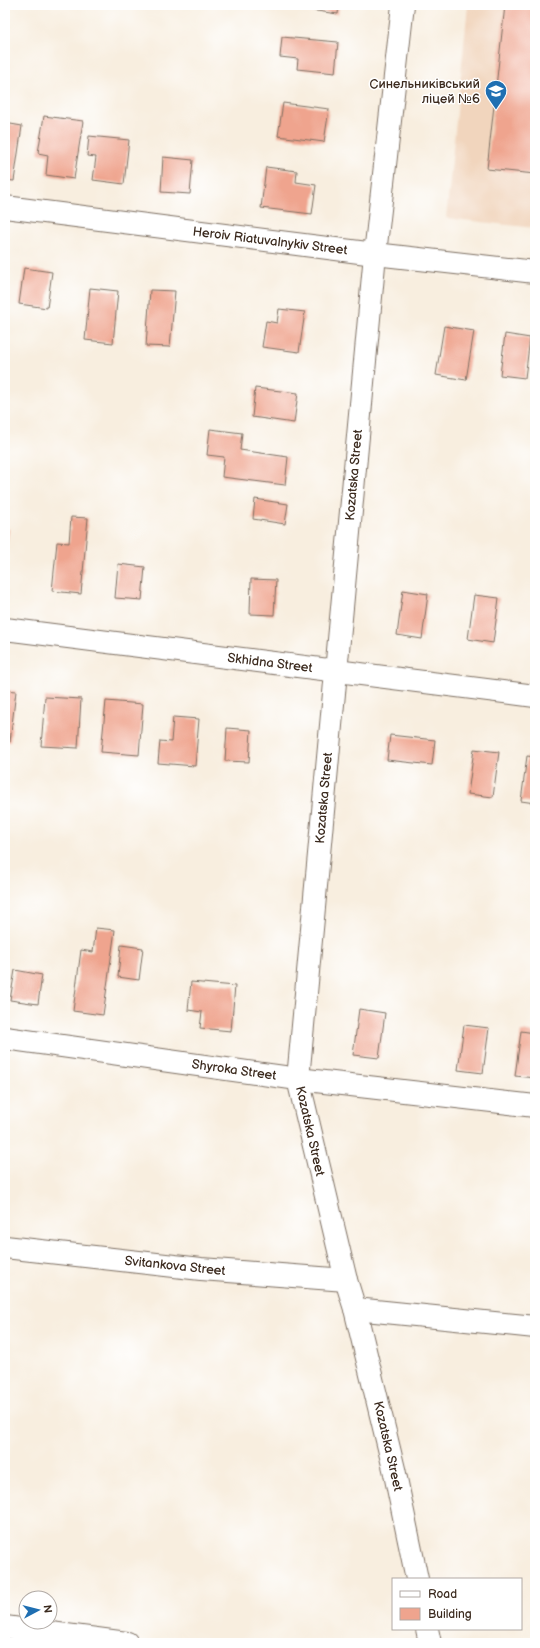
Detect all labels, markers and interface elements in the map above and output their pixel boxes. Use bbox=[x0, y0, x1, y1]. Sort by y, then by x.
place label: Синельниківський ліцей №6 bbox=[370, 76, 480, 107]
school or university icon: Синельниківський ліцей №6 bbox=[483, 78, 509, 111]
street label: Heroiv Riatuvalnykiv Street bbox=[192, 224, 348, 258]
street label: Kozatska Street bbox=[342, 429, 366, 521]
street label: Skhidna Street bbox=[227, 650, 313, 676]
street label: Kozatska Street bbox=[312, 752, 336, 844]
street label: Shyroka Street bbox=[191, 1056, 277, 1084]
street label: Kozatska Street bbox=[292, 1085, 328, 1177]
street label: Svitankova Street bbox=[124, 1253, 226, 1279]
street label: Kozatska Street bbox=[370, 1400, 406, 1492]
legend bbox=[392, 1578, 522, 1630]
text: Road bbox=[428, 1587, 457, 1602]
north arrow bbox=[18, 1590, 58, 1630]
text: N bbox=[40, 1604, 54, 1614]
text: Building bbox=[428, 1607, 472, 1622]

